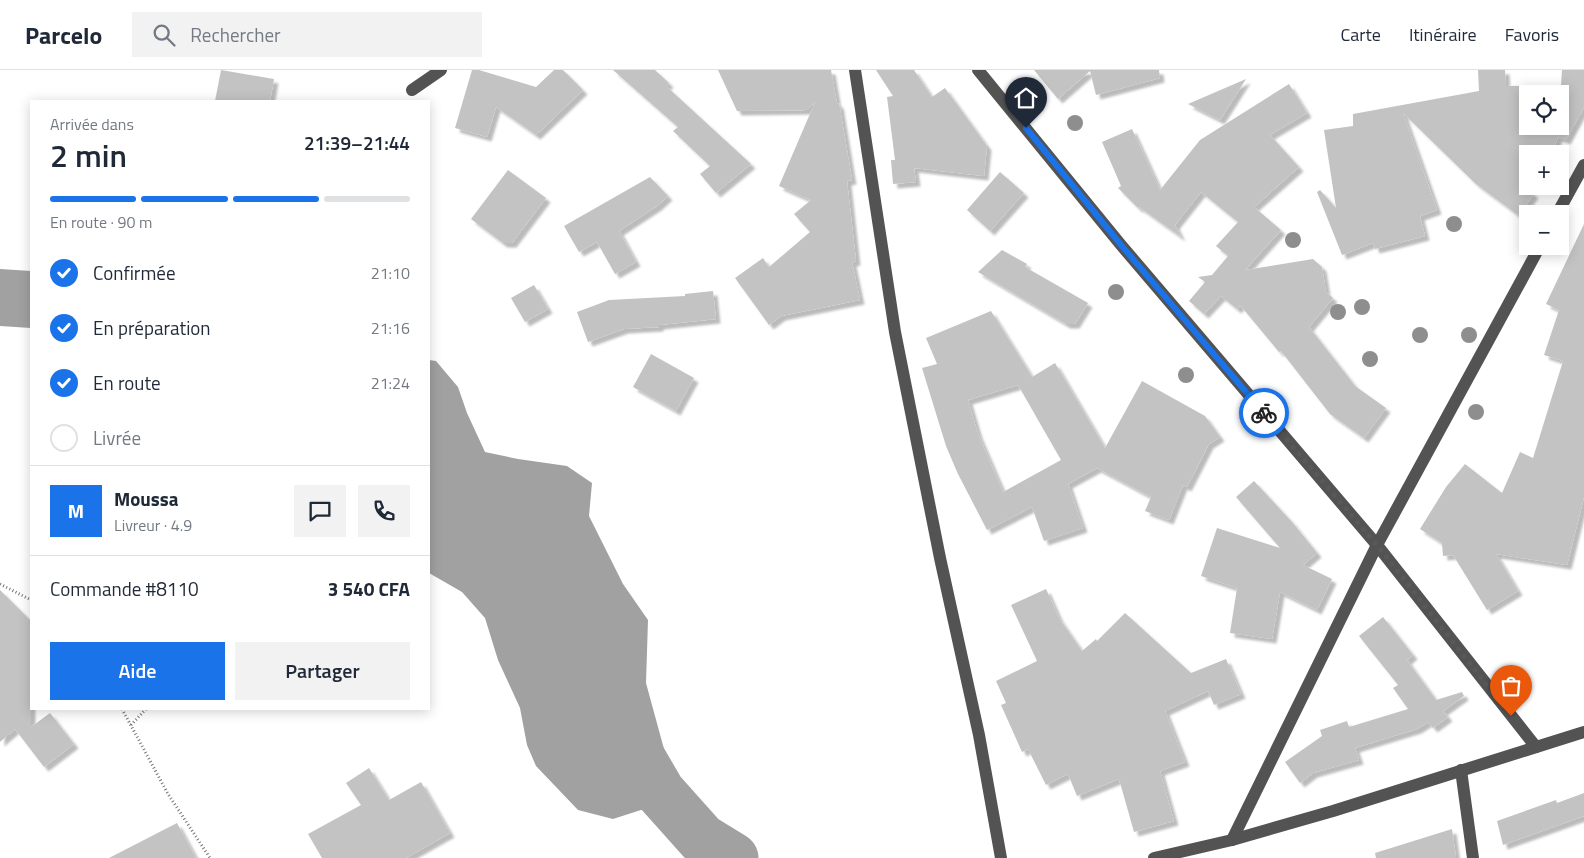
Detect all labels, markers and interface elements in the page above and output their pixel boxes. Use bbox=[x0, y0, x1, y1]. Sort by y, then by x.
search box bbox=[132, 12, 482, 57]
text: Parcelo bbox=[25, 17, 102, 53]
text: Rechercher bbox=[190, 20, 281, 49]
icon: search bbox=[150, 21, 178, 49]
text: Carte bbox=[1340, 21, 1381, 48]
text: Itinéraire bbox=[1409, 21, 1477, 48]
text: Favoris bbox=[1505, 21, 1559, 48]
pin bbox=[1005, 77, 1047, 128]
icon: home bbox=[1012, 84, 1040, 112]
map controls bbox=[1519, 85, 1569, 255]
button: locate bbox=[1519, 85, 1569, 135]
text: Arrivée dans bbox=[50, 112, 134, 136]
text: 21:39–21:44 bbox=[304, 128, 410, 157]
text: 2 min bbox=[50, 131, 127, 179]
button: + bbox=[1519, 145, 1569, 195]
button: − bbox=[1519, 205, 1569, 255]
text: En route · 90 m bbox=[50, 210, 152, 234]
text: Confirmée bbox=[93, 258, 175, 287]
icon: check bbox=[50, 259, 78, 287]
text: 21:10 bbox=[371, 261, 410, 285]
text: En préparation bbox=[93, 313, 211, 342]
icon: check bbox=[50, 314, 78, 342]
text: 21:16 bbox=[371, 316, 410, 340]
text: En route bbox=[93, 368, 161, 397]
icon: check bbox=[50, 369, 78, 397]
text: 21:24 bbox=[371, 371, 410, 395]
courier bbox=[1239, 388, 1289, 438]
icon: bike bbox=[1250, 399, 1278, 427]
text: Livrée bbox=[93, 423, 141, 452]
text: Moussa bbox=[114, 484, 178, 513]
button: chat bbox=[294, 485, 346, 537]
button: phone bbox=[358, 485, 410, 537]
text: M bbox=[68, 496, 84, 525]
text: Livreur · 4.9 bbox=[114, 513, 192, 537]
text: Commande #8110 bbox=[50, 574, 199, 603]
text: 3 540 CFA bbox=[328, 574, 410, 603]
button: Aide bbox=[50, 642, 225, 700]
button: Partager bbox=[235, 642, 410, 700]
pin bbox=[1490, 665, 1532, 716]
icon: bag bbox=[1497, 672, 1525, 700]

